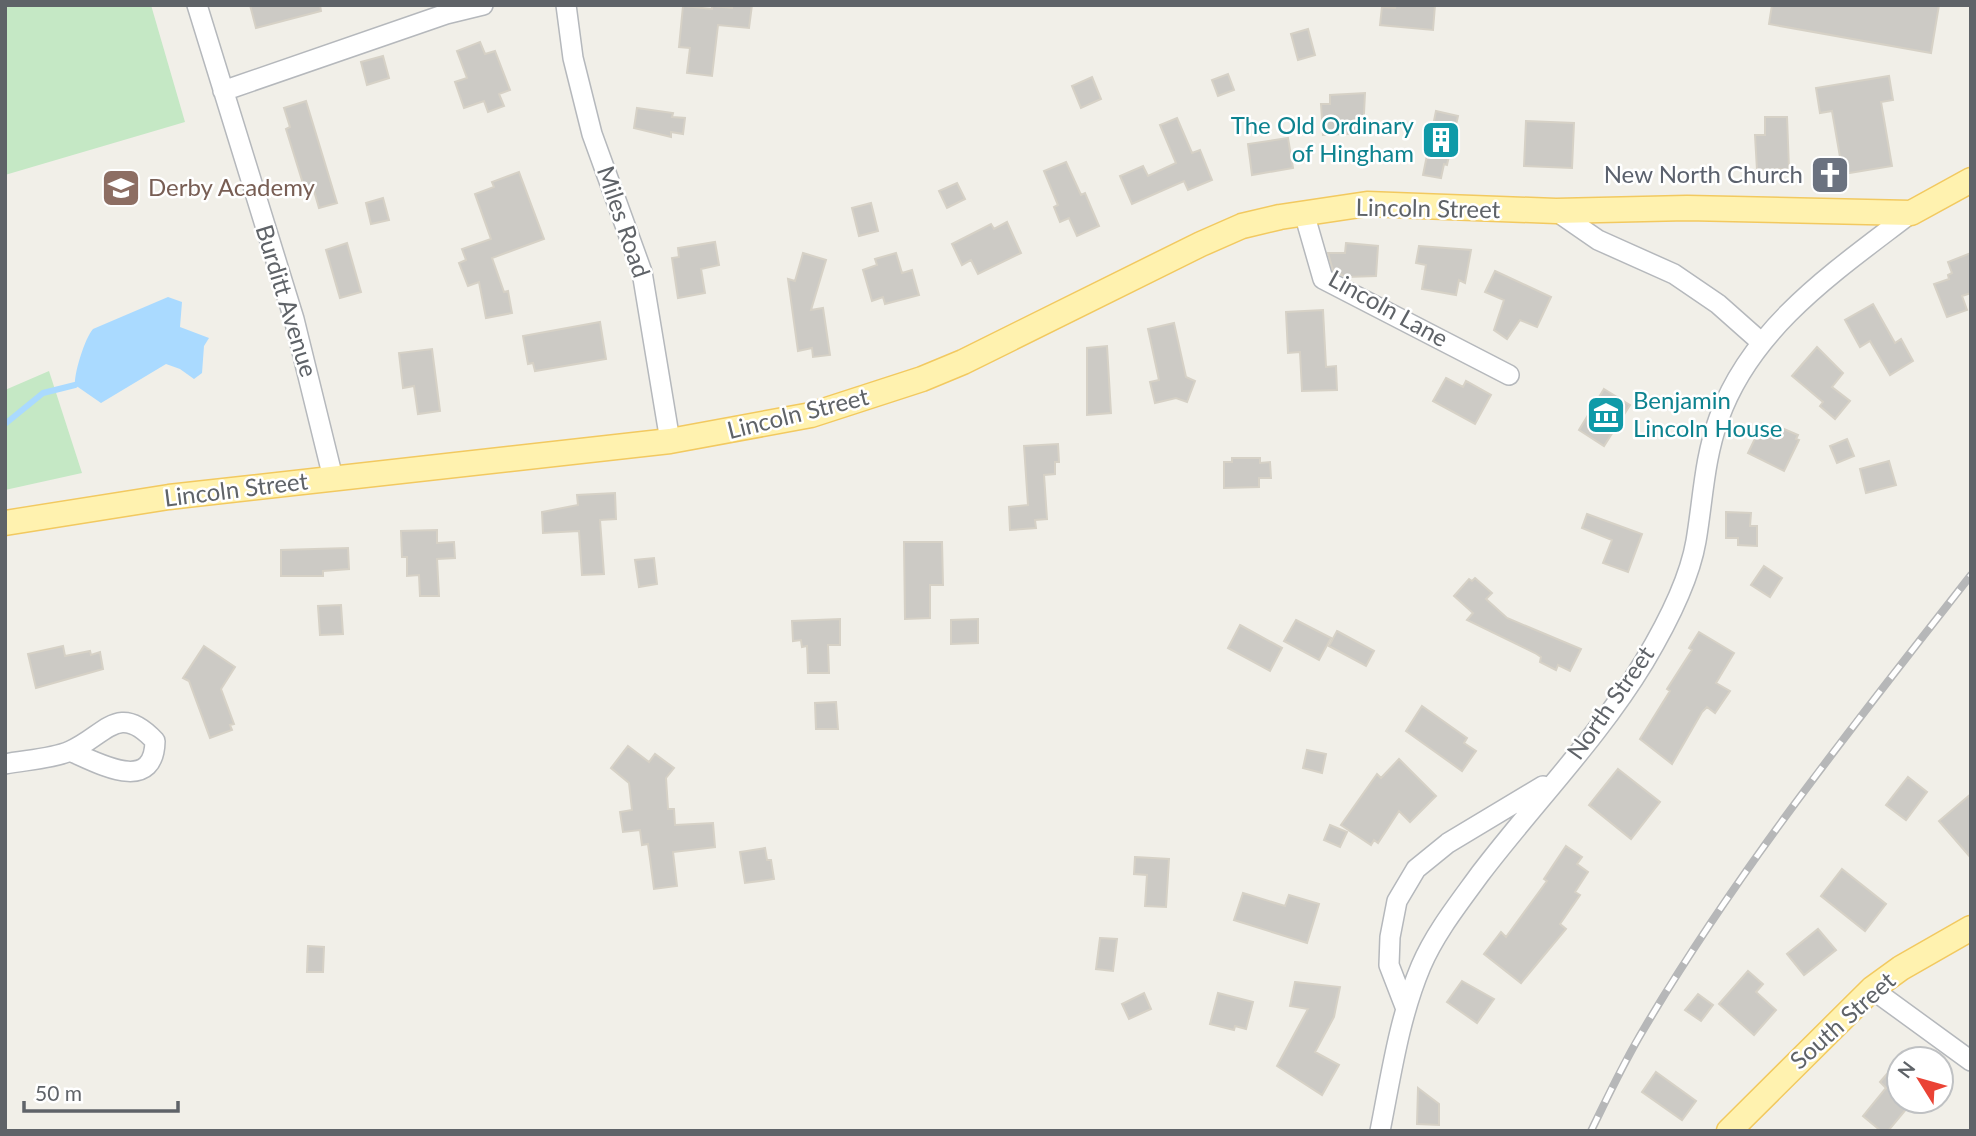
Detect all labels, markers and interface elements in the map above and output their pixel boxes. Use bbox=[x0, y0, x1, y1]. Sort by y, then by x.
place label: The Old Ordinary of Hingham bbox=[1231, 110, 1415, 167]
building icon: The Old Ordinary of Hingham bbox=[1420, 119, 1462, 161]
church icon: New North Church bbox=[1809, 154, 1851, 196]
place label: New North Church bbox=[1604, 159, 1803, 188]
street label: Miles Road bbox=[592, 162, 657, 281]
school or university icon: Derby Academy bbox=[100, 167, 142, 209]
place label: Derby Academy bbox=[148, 172, 316, 201]
street label: Lincoln Street bbox=[1355, 192, 1501, 223]
street label: Burditt Avenue bbox=[251, 221, 324, 380]
street label: Lincoln Lane bbox=[1324, 263, 1453, 352]
street label: Lincoln Street bbox=[724, 381, 872, 444]
place label: Benjamin Lincoln House bbox=[1633, 385, 1783, 442]
museum icon: Benjamin Lincoln House bbox=[1585, 394, 1627, 436]
street label: Lincoln Street bbox=[162, 465, 310, 512]
street label: North Street bbox=[1560, 640, 1660, 764]
street label: South Street bbox=[1784, 965, 1901, 1075]
north arrow bbox=[1885, 1045, 1955, 1115]
text: N bbox=[1892, 1057, 1920, 1082]
scale bar bbox=[24, 1070, 178, 1114]
text: 50 m bbox=[35, 1080, 82, 1105]

